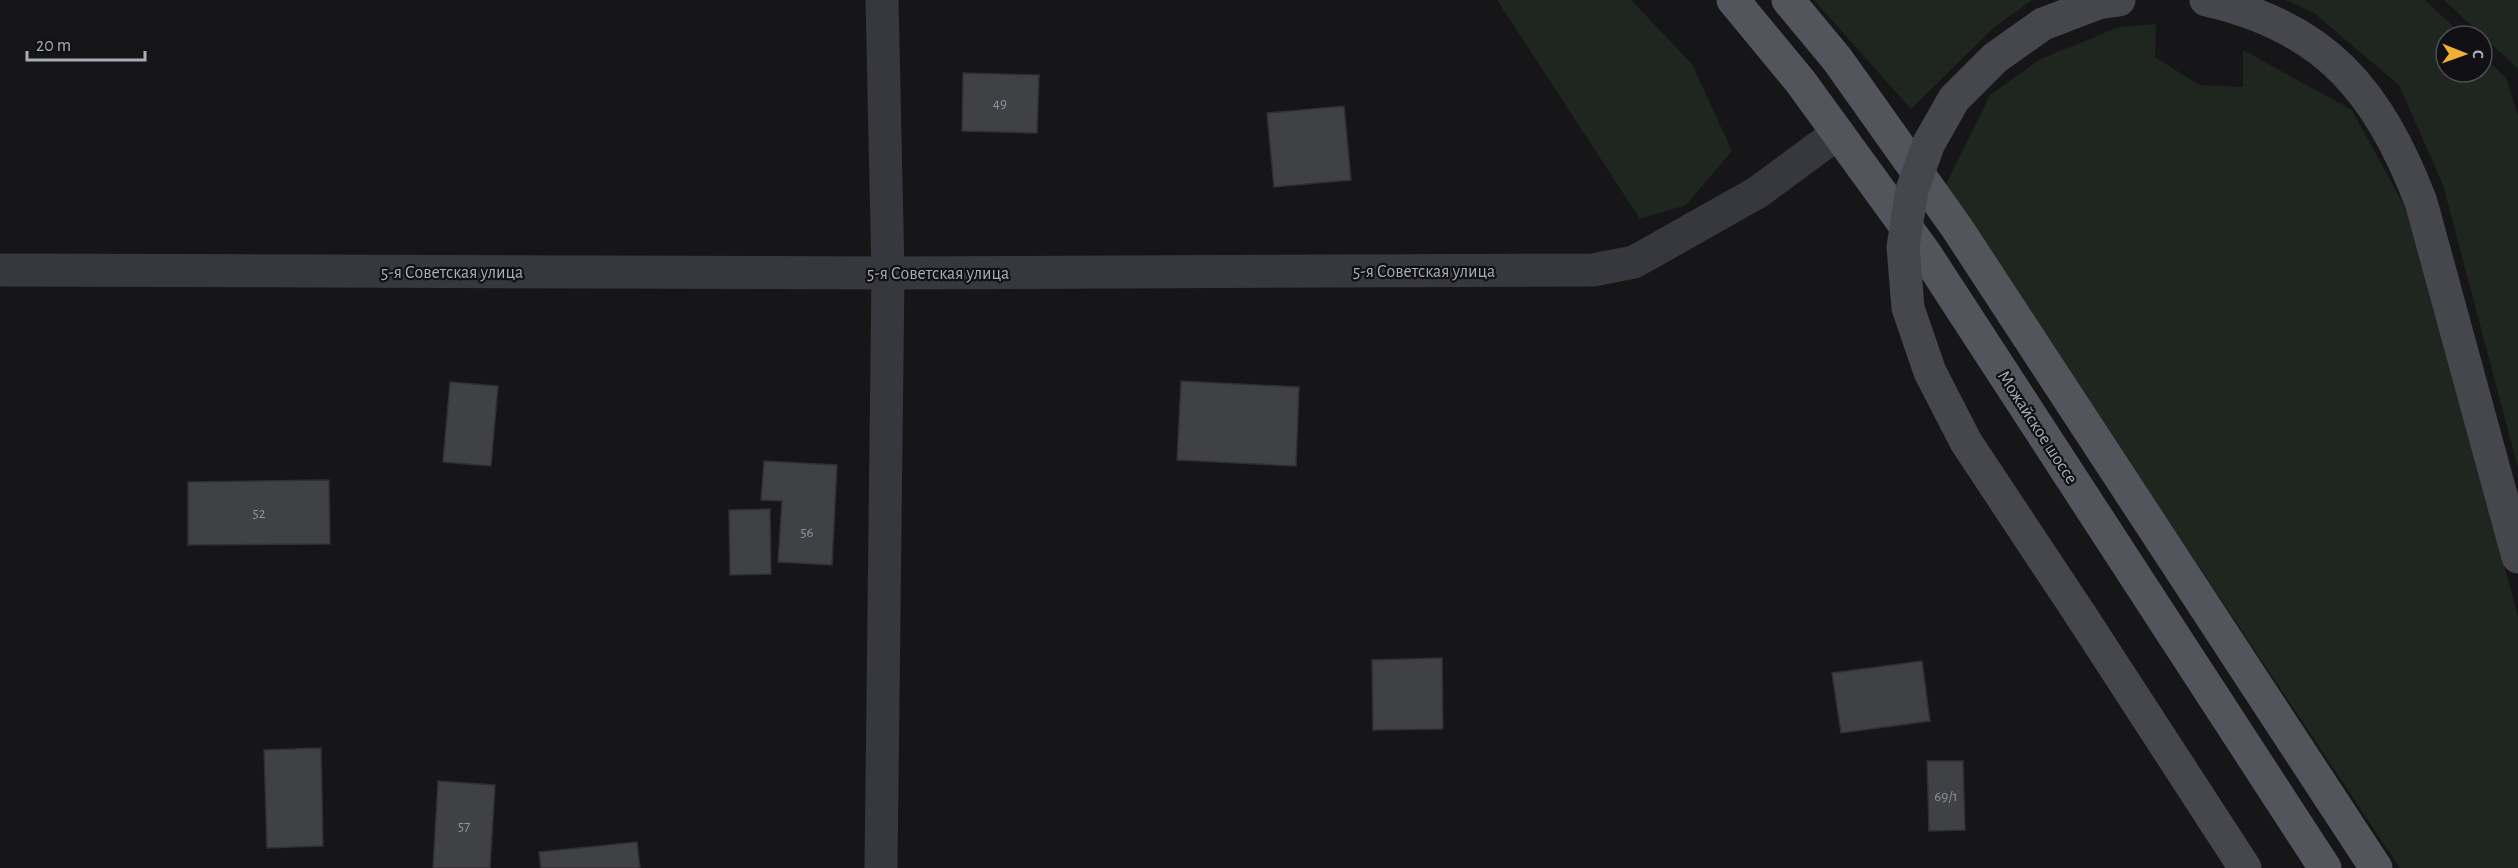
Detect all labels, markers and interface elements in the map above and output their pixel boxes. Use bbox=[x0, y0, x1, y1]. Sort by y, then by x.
scale bar bbox=[27, 24, 146, 62]
north arrow bbox=[2434, 24, 2494, 84]
text: 20 m bbox=[36, 37, 71, 55]
text: С bbox=[2470, 50, 2486, 59]
house number: 49 bbox=[993, 96, 1007, 111]
street label: 5-я Советская улица bbox=[1353, 263, 1495, 281]
street label: 5-я Советская улица bbox=[381, 264, 523, 282]
street label: 5-я Советская улица bbox=[867, 265, 1009, 283]
street label: Можайское шоссе bbox=[1994, 368, 2080, 487]
house number: 52 bbox=[252, 506, 266, 521]
house number: 56 bbox=[800, 525, 814, 540]
house number: 69/1 bbox=[1934, 789, 1958, 804]
house number: 57 bbox=[458, 819, 470, 834]

